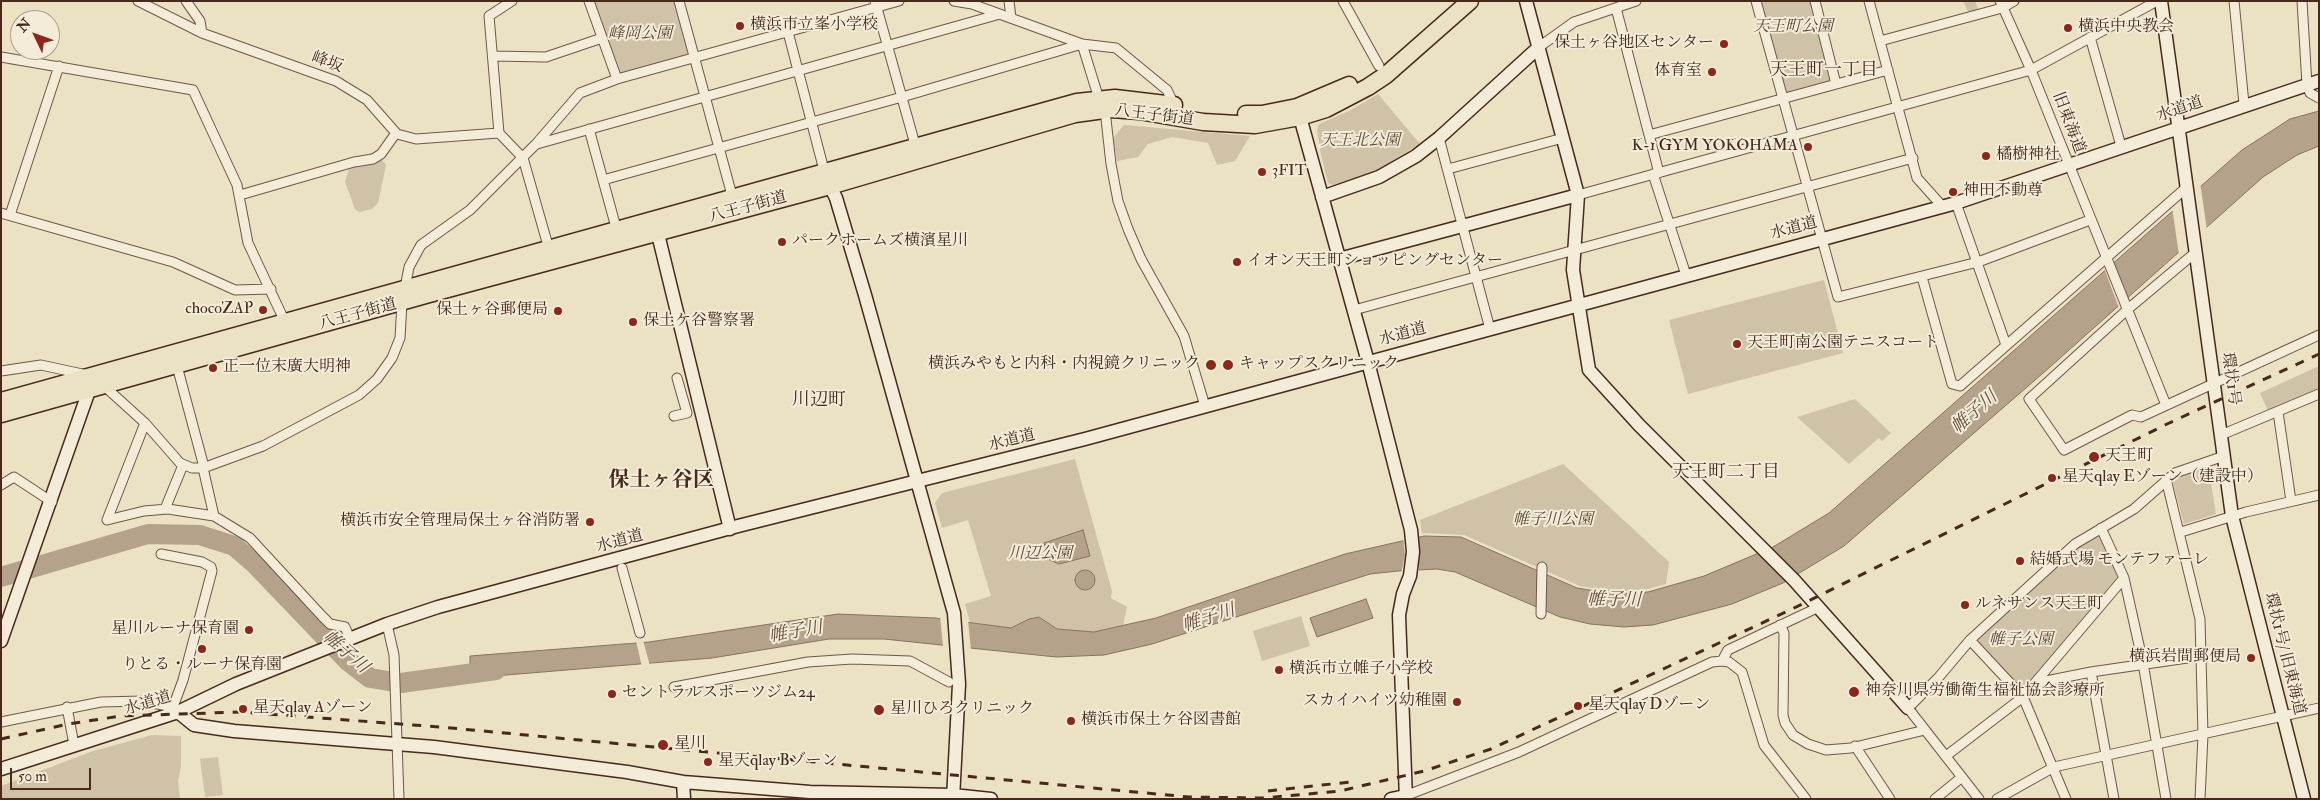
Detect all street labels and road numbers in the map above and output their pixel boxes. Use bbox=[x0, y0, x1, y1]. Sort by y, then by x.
street label: 峰坂 bbox=[309, 49, 345, 77]
street label: 旧東海道 bbox=[2048, 90, 2088, 156]
street label: 水道道 bbox=[2154, 93, 2206, 127]
street label: 八王子街道 bbox=[1113, 102, 1195, 130]
street label: 八王子街道 bbox=[707, 188, 789, 228]
street label: 水道道 bbox=[1768, 214, 1820, 244]
street label: 八王子街道 bbox=[317, 295, 399, 335]
street label: 水道道 bbox=[1377, 320, 1429, 350]
street label: 環状1号 bbox=[2217, 351, 2243, 407]
street label: 水道道 bbox=[986, 426, 1038, 456]
street label: 水道道 bbox=[594, 527, 646, 557]
street label: 環状1号/ 旧東海道 bbox=[2260, 591, 2308, 717]
street label: 水道道 bbox=[122, 688, 174, 720]

